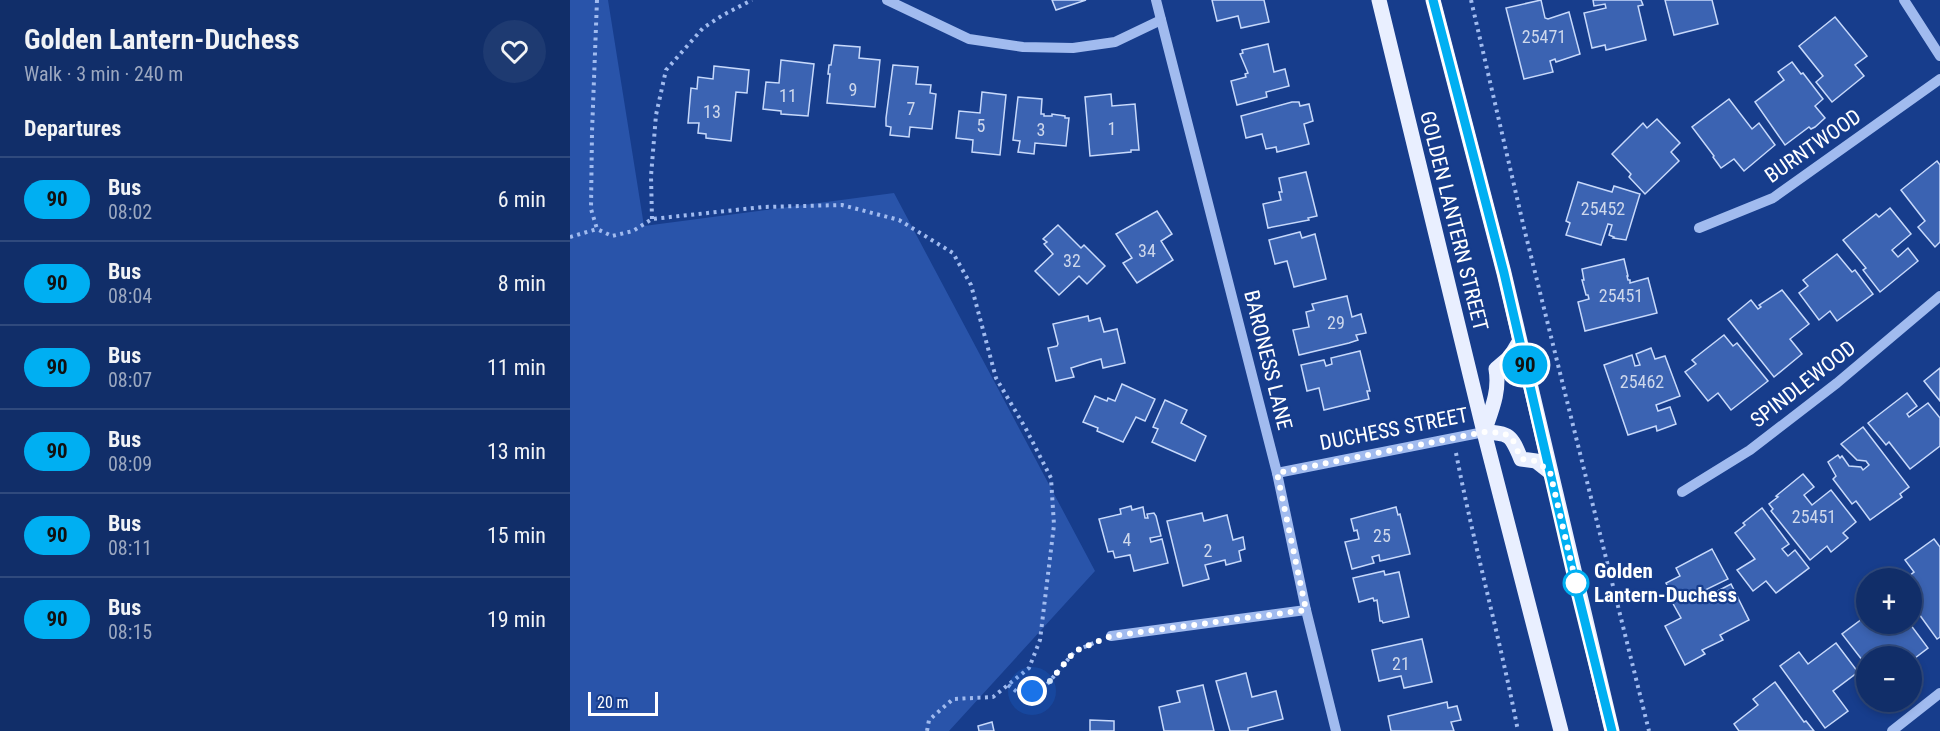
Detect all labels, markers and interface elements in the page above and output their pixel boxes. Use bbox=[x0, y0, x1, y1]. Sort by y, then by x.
button: heart bbox=[483, 20, 546, 83]
text: Golden Lantern-Duchess bbox=[24, 23, 299, 56]
house number: 25471 bbox=[1522, 26, 1566, 47]
text: Walk · 3 min · 240 m bbox=[24, 62, 183, 86]
house number: 9 bbox=[849, 79, 857, 100]
house number: 11 bbox=[779, 85, 797, 106]
house number: 7 bbox=[907, 98, 916, 119]
house number: 13 bbox=[703, 101, 721, 122]
street label: BURNTWOOD bbox=[1760, 104, 1866, 188]
street label: GOLDEN LANTERN STREET bbox=[1415, 109, 1493, 333]
house number: 5 bbox=[977, 115, 986, 136]
text: Departures bbox=[24, 116, 121, 141]
house number: 1 bbox=[1108, 118, 1116, 139]
house number: 3 bbox=[1037, 119, 1045, 140]
text: Bus bbox=[108, 175, 141, 200]
text: 90 bbox=[46, 187, 68, 211]
text: 6 min bbox=[498, 187, 546, 212]
house number: 25452 bbox=[1581, 198, 1625, 219]
text: 08:02 bbox=[108, 200, 152, 224]
house number: 34 bbox=[1138, 240, 1156, 261]
house number: 32 bbox=[1063, 250, 1081, 271]
text: Bus bbox=[108, 259, 141, 284]
text: 90 bbox=[46, 271, 68, 295]
text: 8 min bbox=[498, 271, 546, 296]
text: 08:04 bbox=[108, 284, 152, 308]
house number: 25451 bbox=[1599, 285, 1643, 306]
street label: BARONESS LANE bbox=[1239, 288, 1297, 432]
house number: 29 bbox=[1327, 312, 1345, 333]
street label: SPINDLEWOOD bbox=[1746, 336, 1860, 432]
text: Bus bbox=[108, 343, 141, 368]
line badge: 90 bbox=[1498, 346, 1552, 385]
text: 90 bbox=[1514, 353, 1536, 377]
text: 90 bbox=[46, 355, 68, 379]
text: 11 min bbox=[487, 355, 546, 380]
text: 08:07 bbox=[108, 368, 152, 392]
house number: 25462 bbox=[1620, 371, 1664, 392]
street label: DUCHESS STREET bbox=[1318, 403, 1470, 455]
text: Bus bbox=[108, 427, 141, 452]
text: 90 bbox=[46, 439, 68, 463]
text: 13 min bbox=[487, 439, 546, 464]
text: 08:09 bbox=[108, 452, 152, 476]
house number: 25451 bbox=[1792, 506, 1836, 527]
text: Bus bbox=[108, 511, 141, 536]
text: 90 bbox=[46, 523, 68, 547]
text: 15 min bbox=[487, 523, 546, 548]
house number: 25 bbox=[1373, 525, 1391, 546]
house number: 4 bbox=[1123, 529, 1132, 550]
text: 08:11 bbox=[108, 536, 152, 560]
house number: 2 bbox=[1204, 540, 1213, 561]
place label: Golden Lantern-Duchess bbox=[1594, 559, 1737, 607]
map controls bbox=[1856, 568, 1922, 712]
button: + bbox=[1856, 568, 1922, 634]
marker: Golden Lantern-Duchess bbox=[1563, 570, 1589, 596]
text: Bus bbox=[108, 595, 141, 620]
text: 90 bbox=[46, 607, 68, 631]
text: 19 min bbox=[487, 607, 546, 632]
text: 08:15 bbox=[108, 620, 152, 644]
button: − bbox=[1856, 646, 1922, 712]
house number: 21 bbox=[1392, 653, 1410, 674]
your location bbox=[1017, 676, 1047, 706]
scale bar bbox=[588, 689, 658, 716]
text: 20 m bbox=[597, 693, 629, 712]

